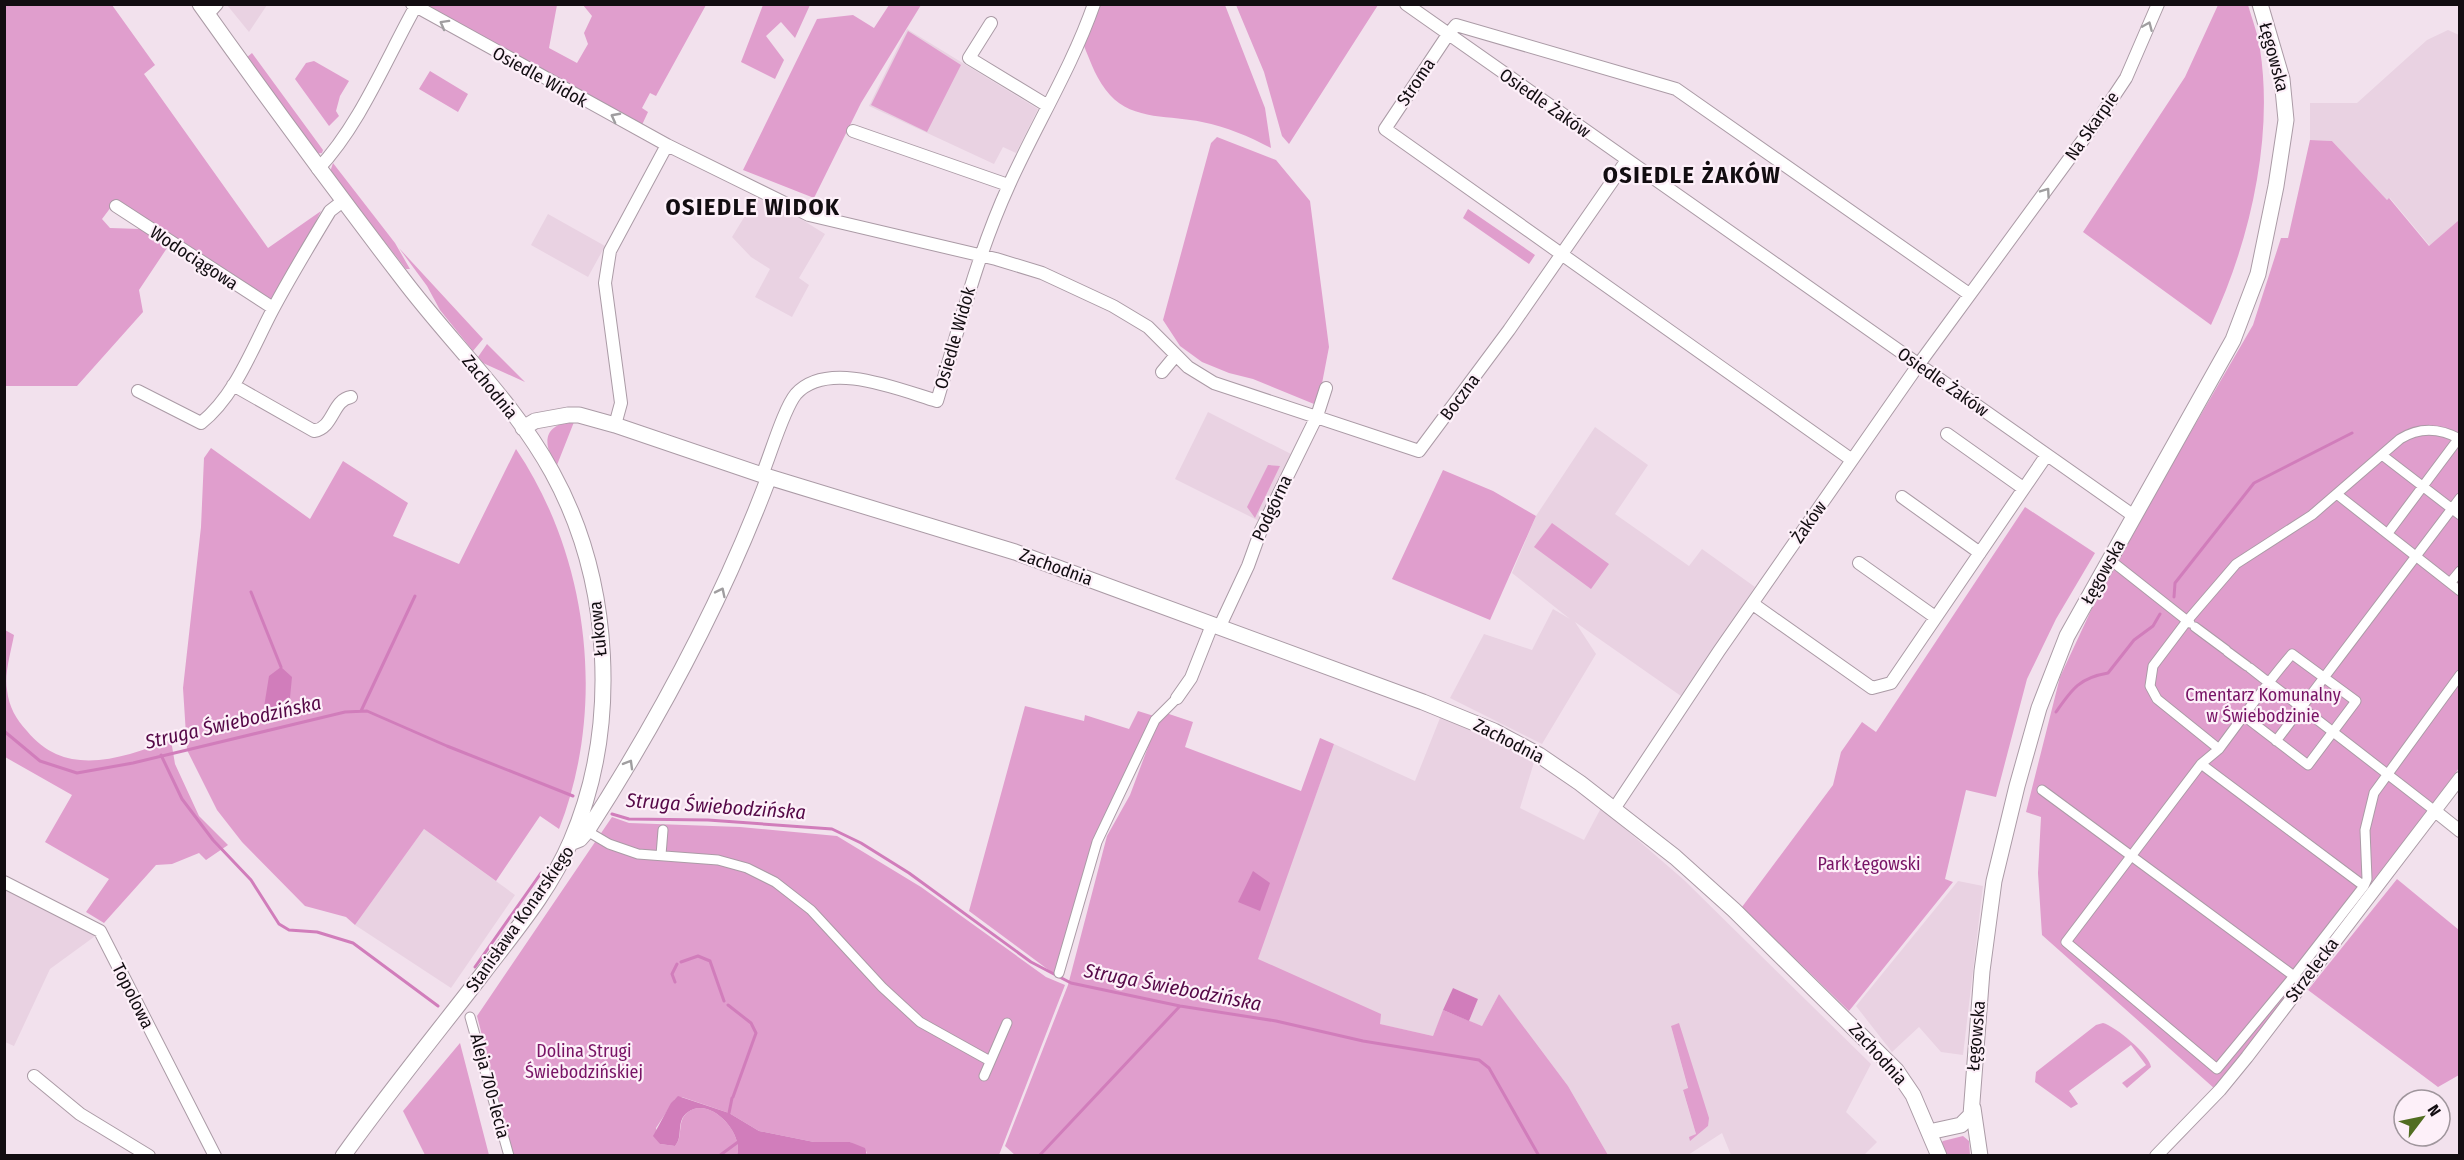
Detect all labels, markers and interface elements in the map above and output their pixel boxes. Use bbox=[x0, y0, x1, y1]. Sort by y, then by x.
one-way arrow bbox=[440, 20, 450, 31]
street label: Łęgowska bbox=[2254, 20, 2294, 94]
one-way arrow bbox=[2141, 21, 2153, 32]
street label: Osiedle Widok bbox=[489, 42, 592, 112]
street label: Stroma bbox=[1392, 54, 1440, 110]
street label: Osiedle Żaków bbox=[1495, 63, 1595, 143]
street label: Na Skarpie bbox=[2060, 87, 2124, 165]
one-way arrow bbox=[611, 113, 621, 124]
district label: OSIEDLE ŻAKÓW bbox=[1603, 160, 1781, 189]
one-way arrow bbox=[2039, 187, 2050, 198]
district label: OSIEDLE WIDOK bbox=[665, 193, 841, 221]
street label: Wodociągowa bbox=[146, 221, 242, 295]
street label: Osiedle Widok bbox=[930, 284, 980, 392]
street label: Osiedle Żaków bbox=[1893, 342, 1993, 422]
street label: Zachodnia bbox=[457, 350, 523, 424]
street label: Boczna bbox=[1435, 369, 1485, 425]
street label: Podgórna bbox=[1247, 471, 1297, 544]
street label: Żaków bbox=[1787, 496, 1831, 547]
street label: Łęgowska bbox=[2076, 536, 2130, 608]
street label: Zachodnia bbox=[1016, 544, 1096, 590]
one-way arrow bbox=[713, 588, 725, 599]
street label: Łukowa bbox=[584, 600, 612, 658]
park label: Cmentarz Komunalny w Świebodzinie bbox=[2185, 684, 2341, 727]
water label: Struga Świebodzińska bbox=[142, 690, 323, 754]
street label: Zachodnia bbox=[1470, 714, 1548, 768]
one-way arrow bbox=[622, 760, 634, 770]
water label: Struga Świebodzińska bbox=[624, 788, 807, 824]
street label: Stanisława Konarskiego bbox=[461, 842, 579, 996]
park label: Park Łęgowski bbox=[1817, 853, 1921, 875]
street label: Strzelecka bbox=[2281, 933, 2343, 1007]
water label: Struga Świebodzińska bbox=[1081, 958, 1264, 1016]
street label: Topolowa bbox=[107, 960, 159, 1032]
street label: Łęgowska bbox=[1962, 1000, 1990, 1072]
street label: Zachodnia bbox=[1844, 1018, 1912, 1090]
street label: Aleja 700-lecia bbox=[465, 1031, 515, 1141]
park label: Dolina Strugi Świebodzińskiej bbox=[525, 1040, 643, 1083]
north arrow bbox=[2392, 1088, 2452, 1148]
text: N bbox=[2424, 1101, 2445, 1119]

